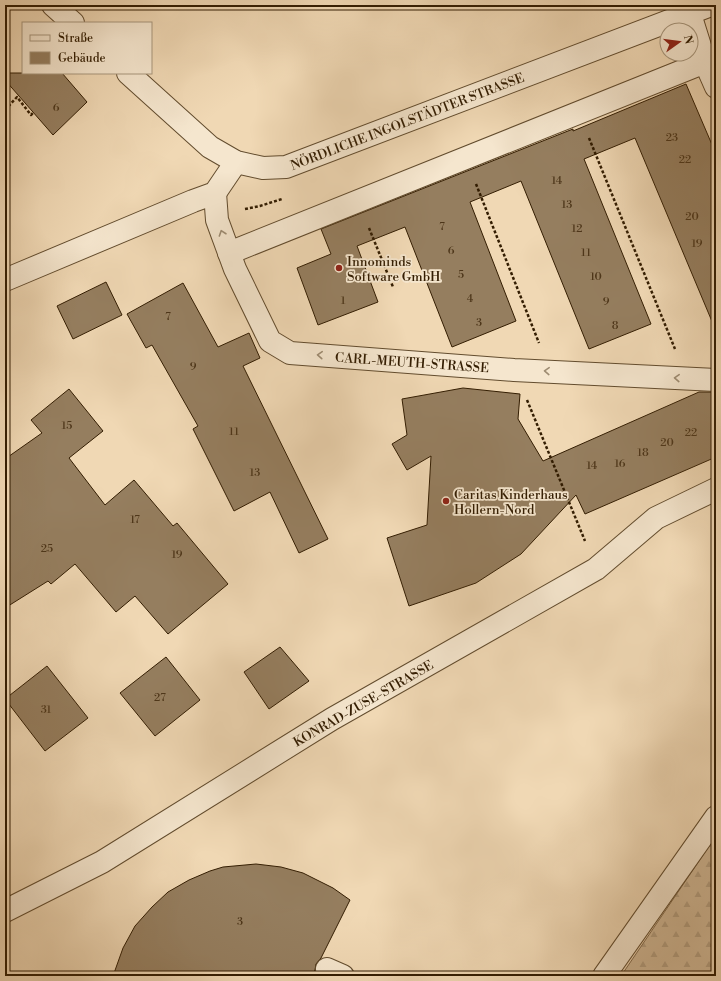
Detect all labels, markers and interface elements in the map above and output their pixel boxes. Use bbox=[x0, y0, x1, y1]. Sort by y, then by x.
legend bbox=[22, 22, 152, 74]
north arrow bbox=[659, 22, 699, 62]
text: Straße bbox=[58, 31, 93, 46]
text: N bbox=[680, 34, 696, 46]
text: Gebäude bbox=[58, 51, 106, 66]
street label: NÖRDLICHE INGOLSTÄDTER STRASSE bbox=[288, 69, 527, 174]
house number: 6 bbox=[53, 101, 60, 115]
house number: 23 bbox=[666, 131, 678, 145]
house number: 22 bbox=[679, 153, 691, 167]
house number: 14 bbox=[552, 174, 563, 188]
house number: 13 bbox=[562, 198, 572, 212]
house number: 20 bbox=[685, 210, 699, 224]
house number: 7 bbox=[439, 220, 445, 234]
house number: 12 bbox=[571, 222, 583, 236]
one-way arrow bbox=[218, 229, 227, 236]
house number: 19 bbox=[691, 237, 703, 251]
house number: 6 bbox=[448, 244, 455, 258]
house number: 11 bbox=[581, 246, 591, 260]
place label: Innominds Software GmbH bbox=[347, 254, 441, 285]
marker: Innominds Software GmbH bbox=[334, 263, 344, 273]
house number: 5 bbox=[458, 268, 464, 282]
house number: 10 bbox=[590, 270, 602, 284]
house number: 4 bbox=[467, 292, 474, 306]
house number: 1 bbox=[341, 294, 346, 308]
house number: 9 bbox=[603, 295, 610, 309]
house number: 7 bbox=[165, 310, 171, 324]
house number: 3 bbox=[476, 316, 482, 330]
house number: 8 bbox=[612, 319, 619, 333]
street label: CARL-MEUTH-STRASSE bbox=[334, 350, 489, 376]
one-way arrow bbox=[317, 351, 323, 360]
house number: 9 bbox=[190, 360, 197, 374]
one-way arrow bbox=[544, 367, 550, 376]
one-way arrow bbox=[674, 374, 680, 383]
house number: 15 bbox=[62, 419, 72, 433]
house number: 11 bbox=[229, 425, 239, 439]
house number: 22 bbox=[685, 426, 697, 440]
house number: 20 bbox=[660, 436, 674, 450]
house number: 18 bbox=[637, 446, 649, 460]
house number: 16 bbox=[614, 457, 626, 471]
house number: 14 bbox=[587, 459, 598, 473]
house number: 13 bbox=[250, 466, 260, 480]
place label: Caritas Kinderhaus Hollern-Nord bbox=[454, 487, 568, 518]
marker: Caritas Kinderhaus Hollern-Nord bbox=[441, 496, 451, 506]
house number: 17 bbox=[130, 513, 140, 527]
house number: 25 bbox=[41, 542, 53, 556]
house number: 19 bbox=[171, 548, 183, 562]
street label: KONRAD-ZUSE-STRASSE bbox=[291, 657, 436, 751]
house number: 27 bbox=[154, 691, 166, 705]
house number: 31 bbox=[41, 703, 52, 717]
house number: 3 bbox=[237, 915, 243, 929]

